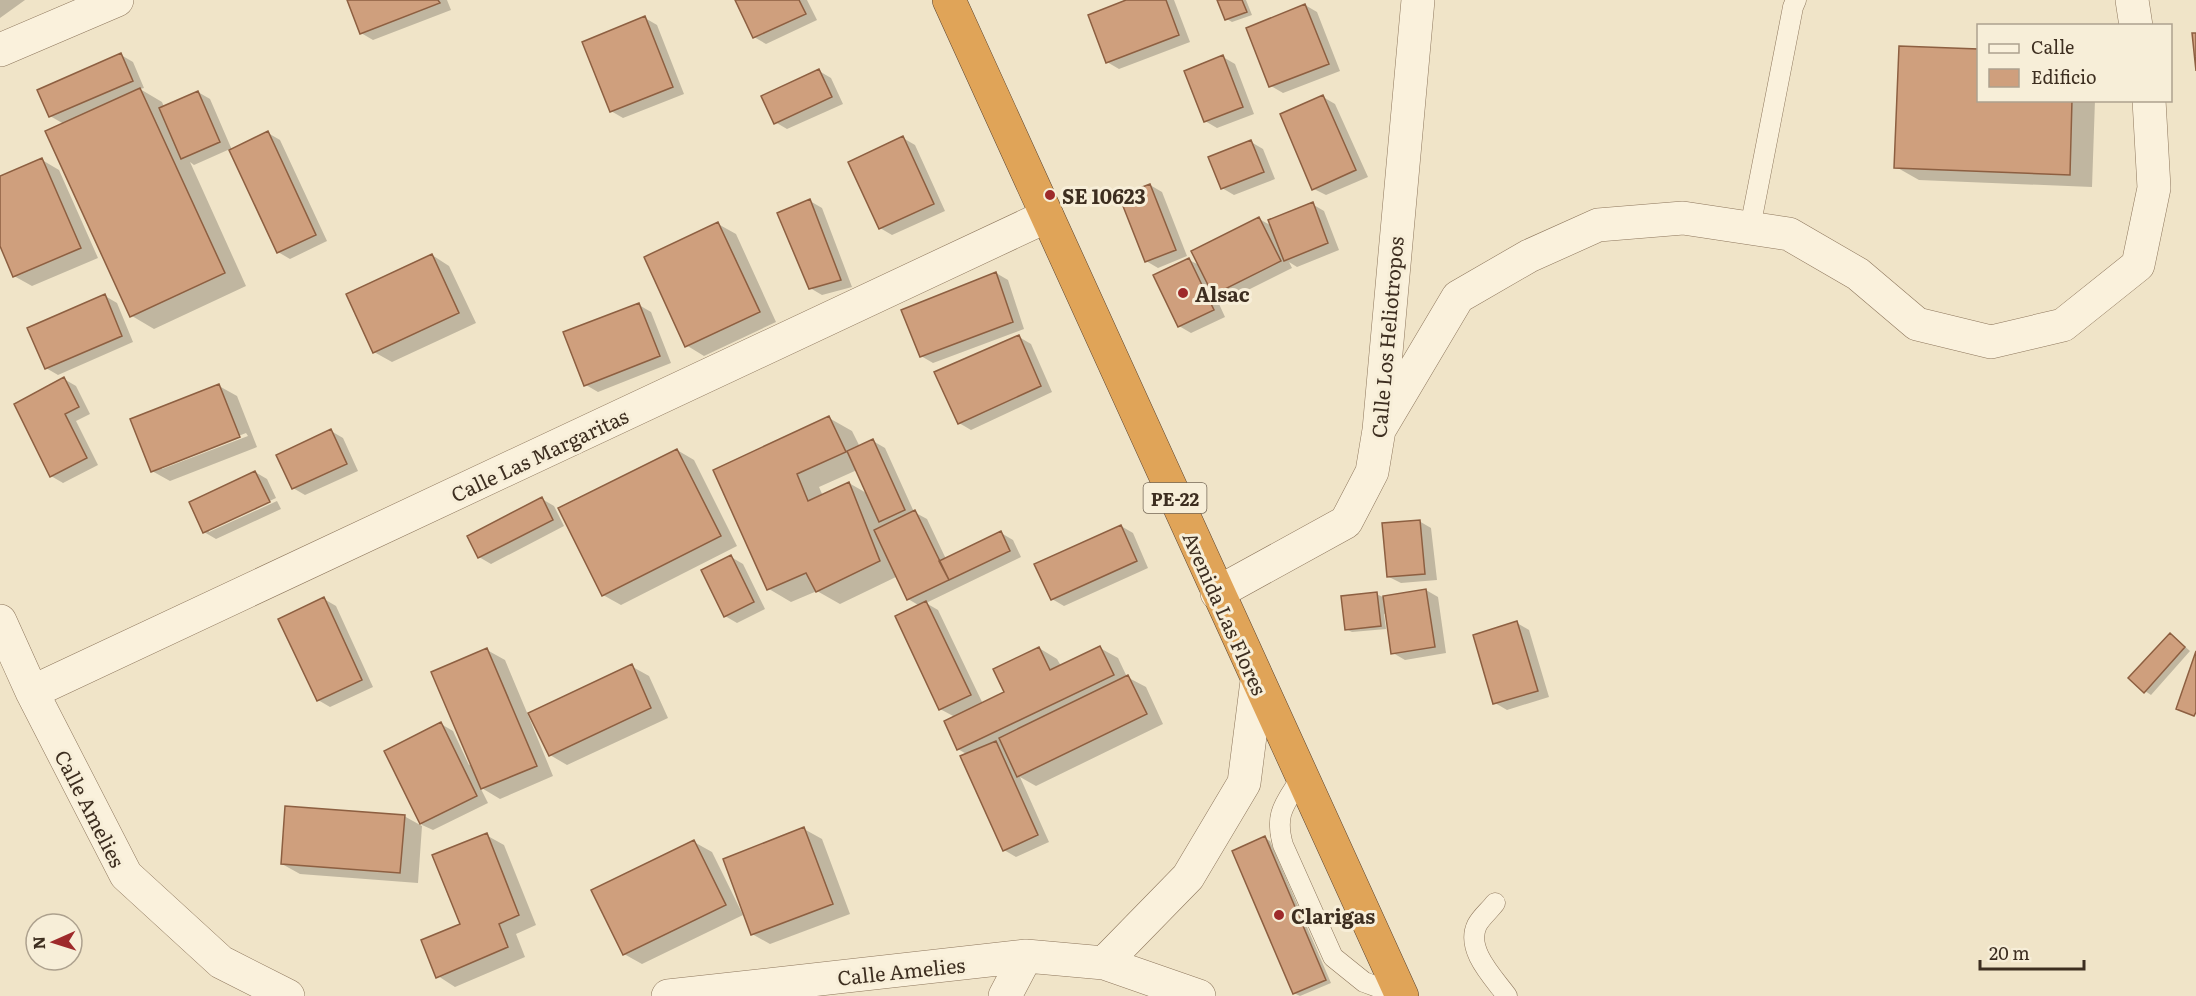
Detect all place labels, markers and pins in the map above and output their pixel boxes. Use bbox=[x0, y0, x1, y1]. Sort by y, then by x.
place label: SE 10623 bbox=[1062, 180, 1146, 210]
marker: SE 10623 bbox=[1043, 188, 1057, 202]
place label: Alsac bbox=[1195, 278, 1250, 308]
marker: Alsac bbox=[1176, 286, 1190, 300]
place label: Clarigas bbox=[1291, 900, 1375, 930]
marker: Clarigas bbox=[1272, 908, 1286, 922]

